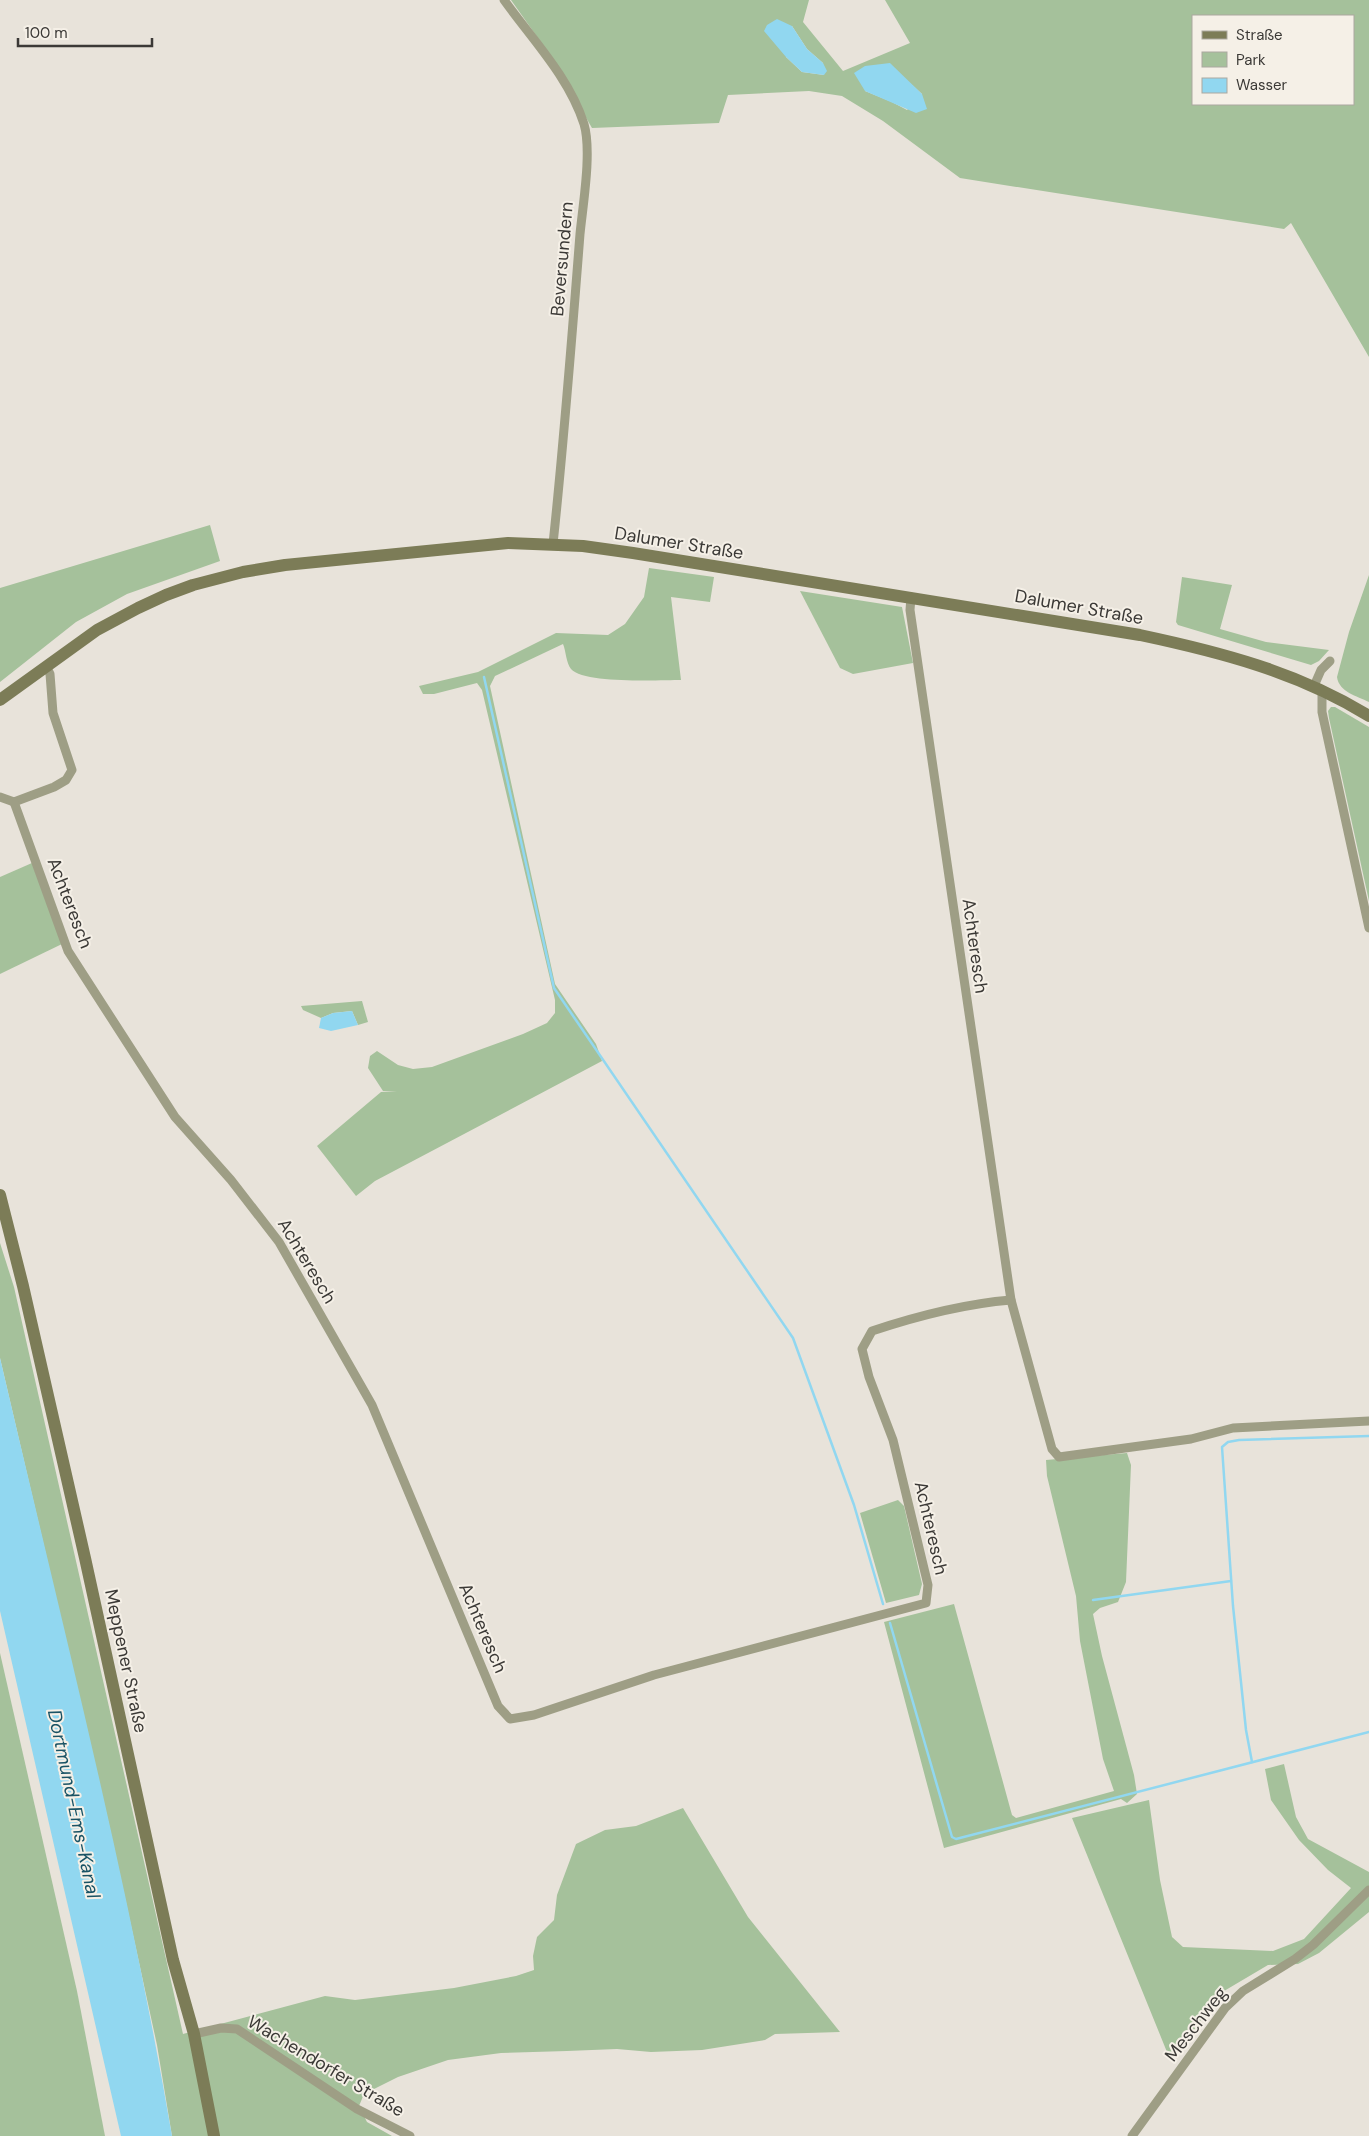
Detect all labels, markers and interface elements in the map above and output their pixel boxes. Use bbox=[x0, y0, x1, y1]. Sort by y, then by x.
scale bar bbox=[18, 15, 151, 47]
legend bbox=[1192, 15, 1354, 105]
text: 100 m bbox=[25, 23, 68, 43]
text: Straße bbox=[1236, 25, 1283, 45]
text: Park bbox=[1236, 50, 1266, 70]
text: Wasser bbox=[1236, 75, 1288, 95]
street label: Beversundern bbox=[545, 201, 579, 317]
street label: Dalumer Straße bbox=[613, 521, 745, 565]
street label: Dalumer Straße bbox=[1013, 584, 1145, 630]
street label: Achteresch bbox=[42, 854, 98, 952]
street label: Achteresch bbox=[956, 897, 994, 995]
street label: Achteresch bbox=[272, 1214, 342, 1308]
street label: Achteresch bbox=[909, 1479, 953, 1577]
street label: Achteresch bbox=[453, 1579, 513, 1677]
street label: Meppener Straße bbox=[99, 1587, 153, 1735]
water label: Dortmund-Ems-Kanal bbox=[42, 1707, 106, 1901]
street label: Meschweg bbox=[1159, 1982, 1233, 2066]
street label: Wachendorfer Straße bbox=[243, 2010, 409, 2122]

